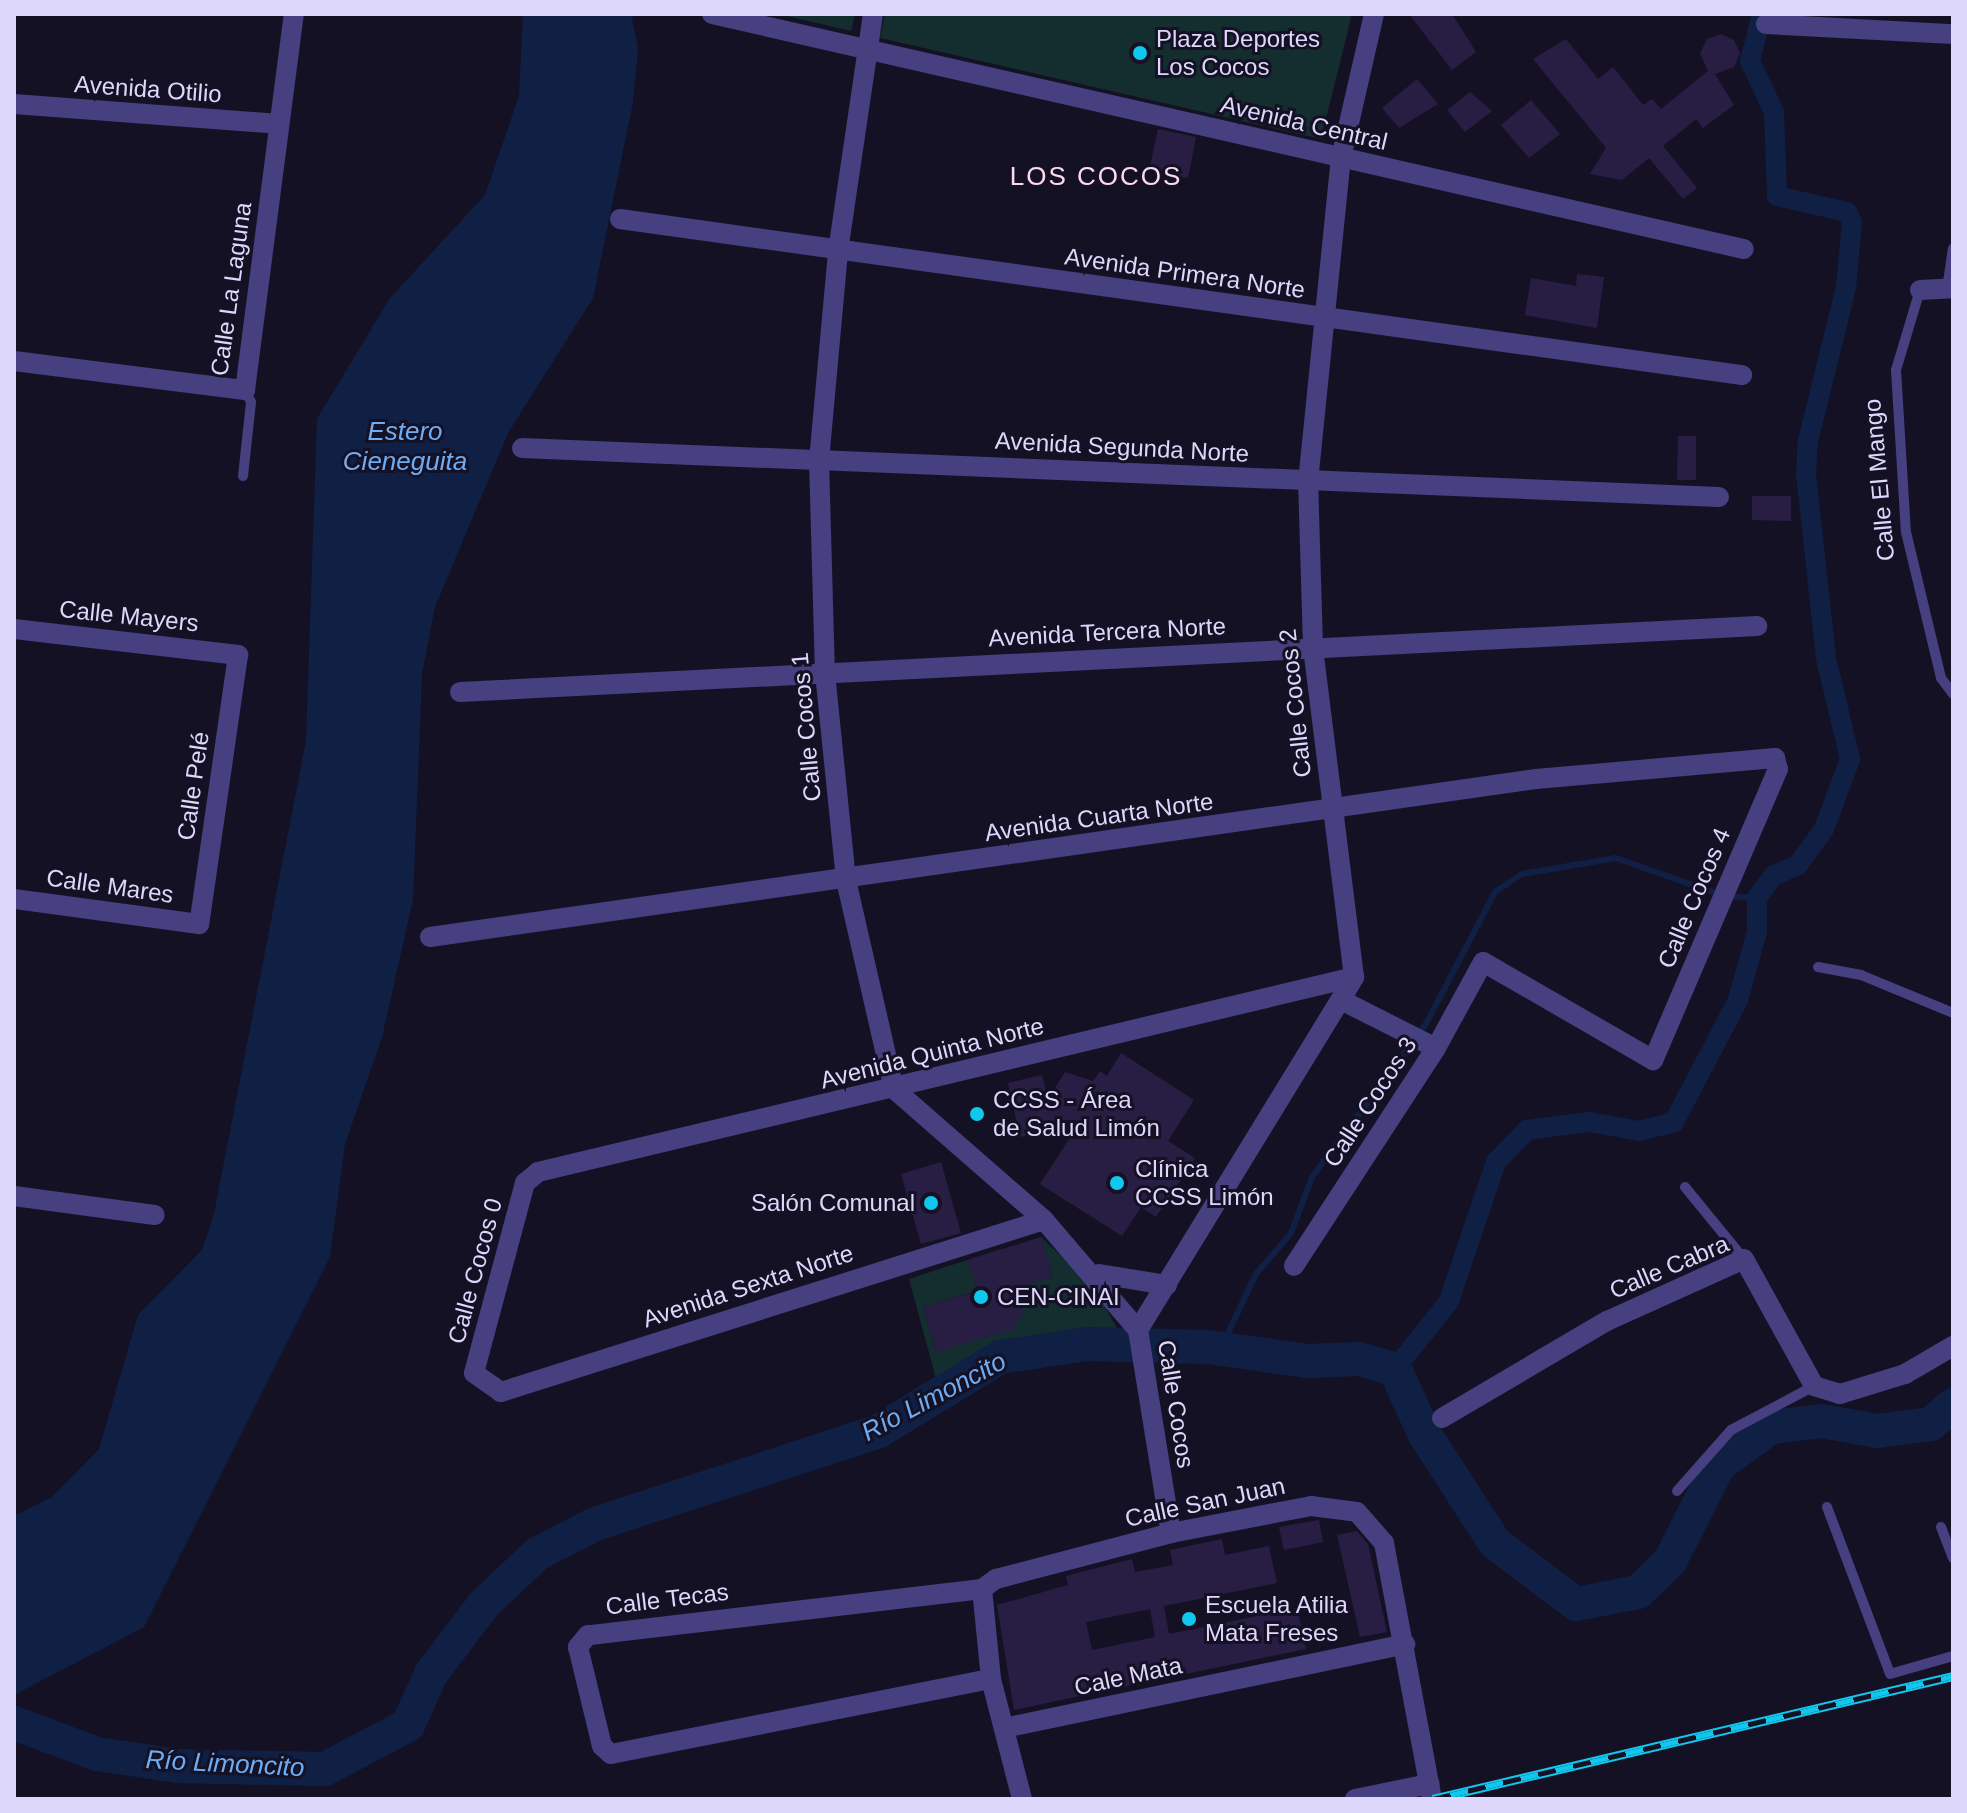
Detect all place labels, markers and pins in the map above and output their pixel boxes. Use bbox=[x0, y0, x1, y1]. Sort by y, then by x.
place label: Plaza Deportes Los Cocos bbox=[1156, 25, 1320, 81]
marker: Plaza Deportes Los Cocos bbox=[1131, 44, 1149, 62]
place label: CCSS - Área de Salud Limón bbox=[993, 1086, 1160, 1142]
marker: CCSS - Área de Salud Limón bbox=[968, 1105, 986, 1123]
place label: Clínica CCSS Limón bbox=[1135, 1155, 1274, 1211]
marker: Clínica CCSS Limón bbox=[1106, 1172, 1128, 1194]
place label: Salón Comunal bbox=[751, 1189, 915, 1217]
marker: Salón Comunal bbox=[922, 1194, 940, 1212]
place label: CEN-CINAI bbox=[997, 1283, 1120, 1311]
marker: CEN-CINAI bbox=[972, 1288, 990, 1306]
place label: Escuela Atilia Mata Freses bbox=[1205, 1591, 1349, 1647]
marker: Escuela Atilia Mata Freses bbox=[1180, 1610, 1198, 1628]

